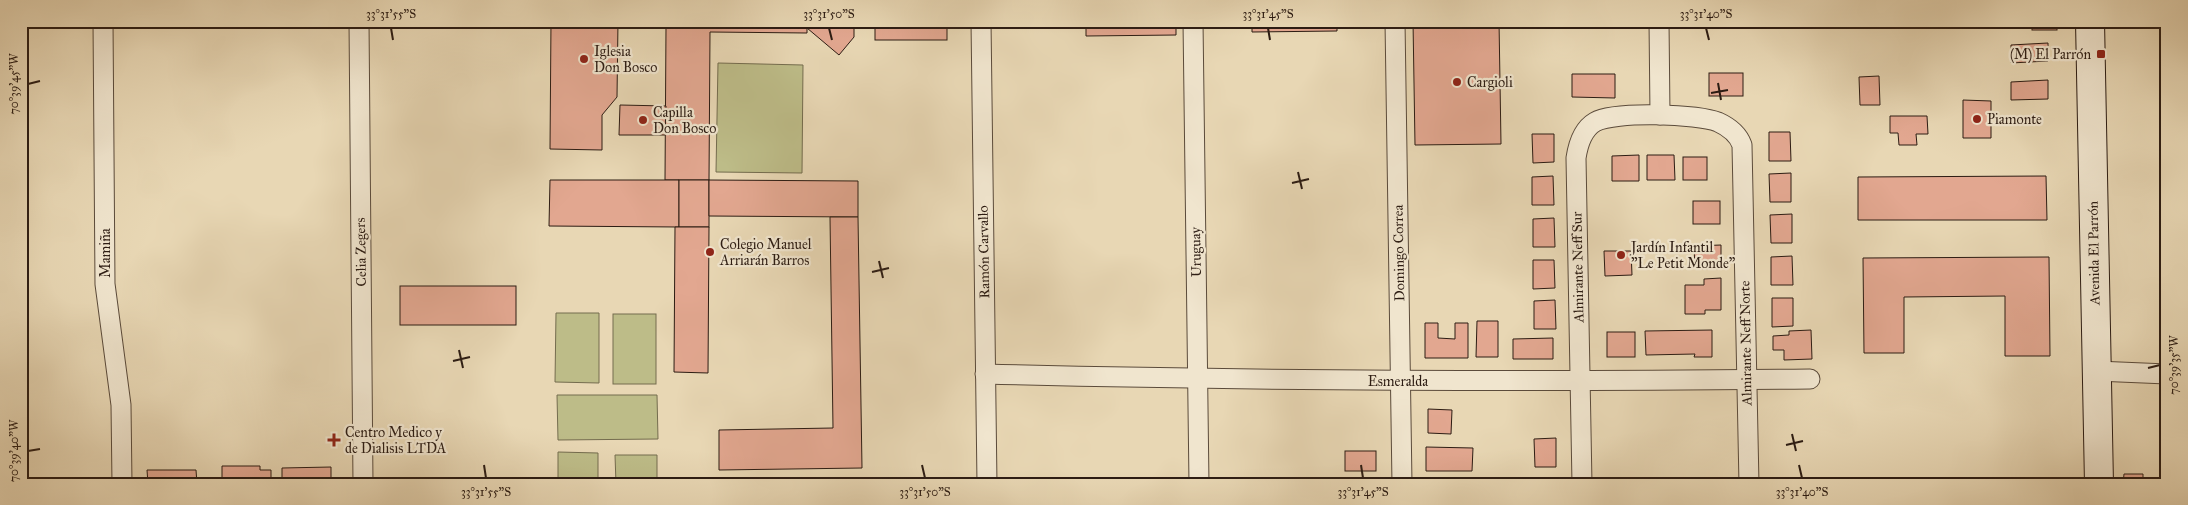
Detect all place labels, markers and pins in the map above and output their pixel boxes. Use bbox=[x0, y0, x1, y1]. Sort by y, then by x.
place label: Iglesia Don Bosco bbox=[594, 43, 657, 76]
place label: (M) El Parrón bbox=[2010, 46, 2091, 64]
marker: (M) El Parrón bbox=[2095, 48, 2107, 60]
marker: Iglesia Don Bosco bbox=[578, 53, 590, 65]
place label: Cargioli bbox=[1467, 74, 1513, 91]
marker: Cargioli bbox=[1451, 76, 1463, 88]
place label: Capilla Don Bosco bbox=[653, 104, 716, 137]
place label: Piamonte bbox=[1987, 111, 2042, 128]
marker: Piamonte bbox=[1971, 113, 1983, 125]
marker: Capilla Don Bosco bbox=[637, 114, 649, 126]
place label: Colegio Manuel Arriarán Barros bbox=[719, 236, 812, 269]
place label: Jardín Infantil "Le Petit Monde" bbox=[1629, 239, 1736, 272]
marker: Colegio Manuel Arriarán Barros bbox=[704, 246, 716, 258]
marker: Jardín Infantil "Le Petit Monde" bbox=[1615, 249, 1627, 261]
place label: Centro Medico y de Dialisis LTDA bbox=[345, 424, 447, 457]
marker: Centro Medico y de Dialisis LTDA bbox=[327, 433, 341, 447]

